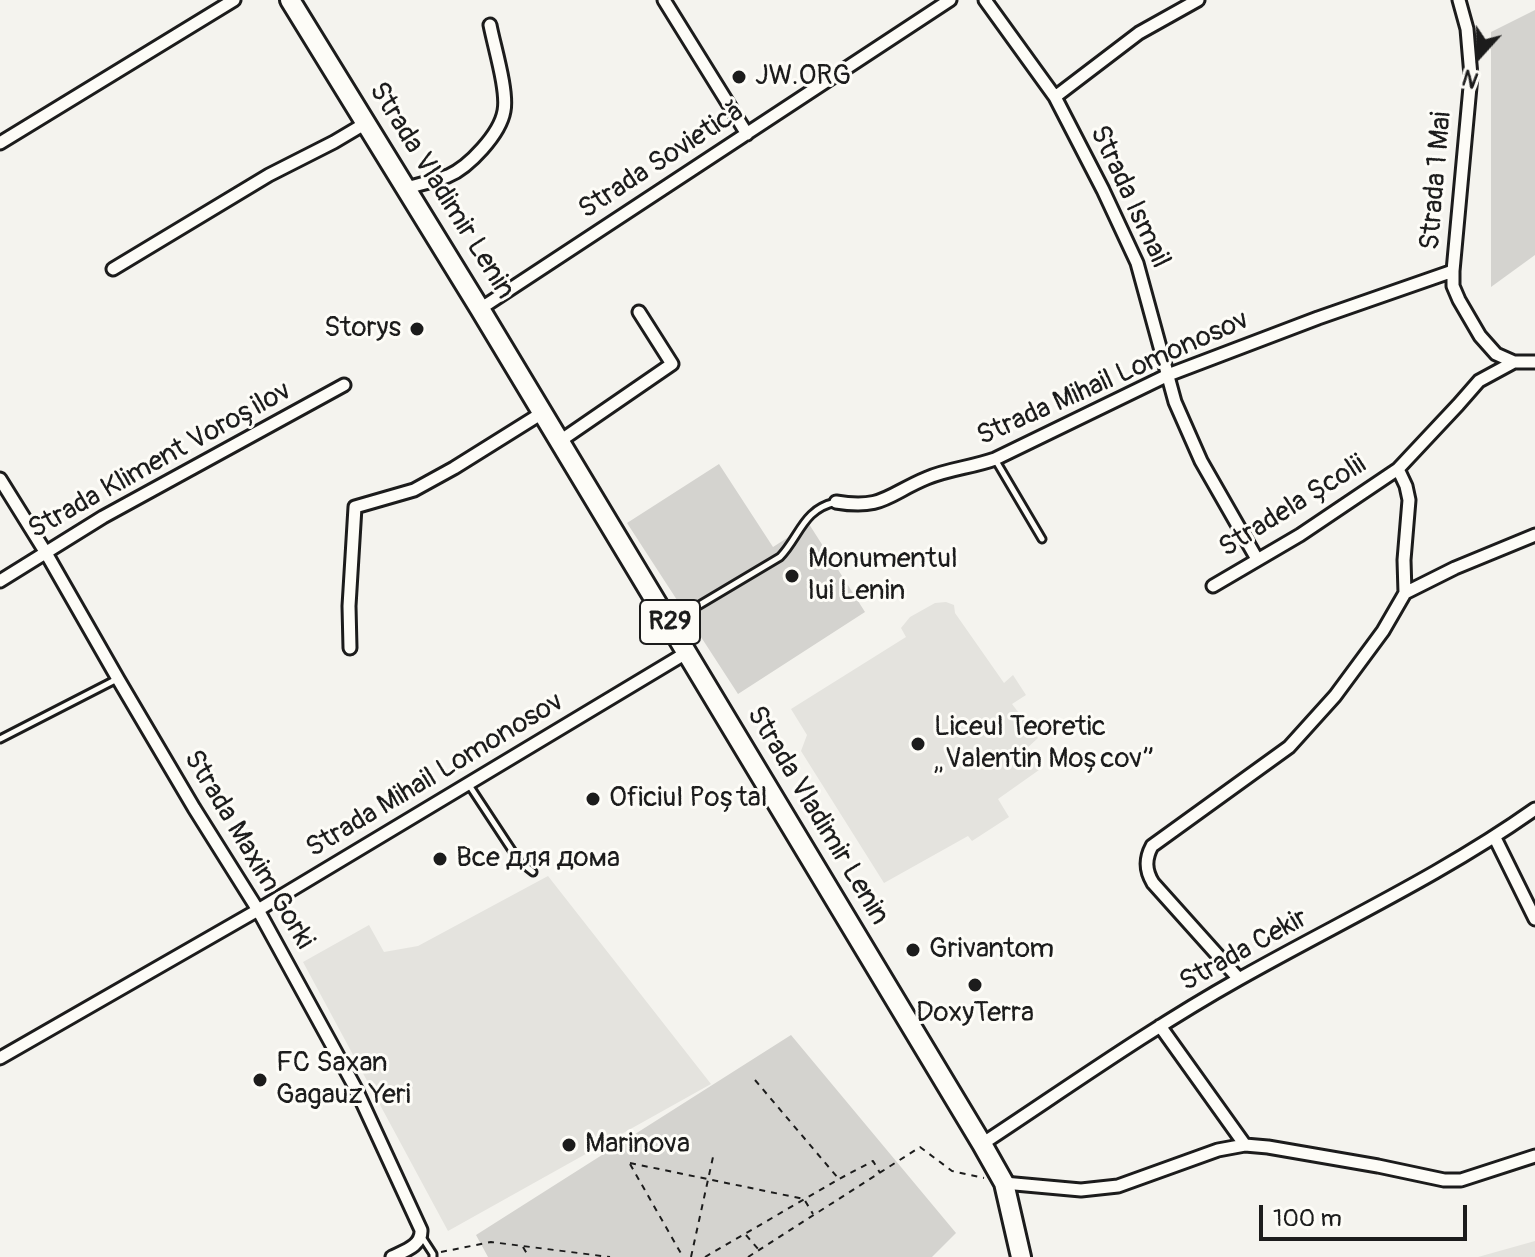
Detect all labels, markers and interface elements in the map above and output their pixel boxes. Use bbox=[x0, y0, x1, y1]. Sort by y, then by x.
north arrow bbox=[1439, 16, 1519, 96]
place label: JW.ORG bbox=[755, 60, 851, 94]
text: N bbox=[1458, 63, 1482, 94]
marker: JW.ORG bbox=[730, 68, 748, 86]
street label: Strada Vladimir Lenin bbox=[361, 76, 521, 306]
street label: Strada Sovietică bbox=[573, 95, 751, 227]
street label: Strada 1 Mai bbox=[1414, 110, 1460, 252]
street label: Strada Ismail bbox=[1081, 120, 1177, 274]
street label: Strada Mihail Lomonosov bbox=[972, 304, 1254, 454]
place label: Storys bbox=[324, 312, 401, 346]
marker: Storys bbox=[408, 320, 426, 338]
street label: Strada Kliment Voroșilov bbox=[23, 375, 297, 547]
street label: Stradela Școlii bbox=[1213, 449, 1373, 565]
place label: Monumentul lui Lenin bbox=[808, 543, 958, 609]
marker: Monumentul lui Lenin bbox=[783, 567, 801, 585]
road number: R29 bbox=[640, 600, 700, 644]
street label: Strada Mihail Lomonosov bbox=[300, 686, 570, 866]
street label: Strada Vladimir Lenin bbox=[738, 701, 896, 931]
place label: Liceul Teoretic „Valentin Moșcov” bbox=[934, 711, 1154, 777]
marker: Liceul Teoretic „Valentin Moșcov” bbox=[909, 735, 927, 753]
street label: Strada Maxim Gorki bbox=[175, 744, 321, 956]
place label: Oficiul Poștal bbox=[609, 782, 767, 816]
marker: Oficiul Poștal bbox=[584, 790, 602, 808]
place label: Все для дома bbox=[456, 842, 620, 876]
marker: Все для дома bbox=[431, 850, 449, 868]
street label: Strada Cekir bbox=[1174, 902, 1314, 1000]
place label: Grivantom bbox=[929, 933, 1054, 967]
marker: Grivantom bbox=[904, 941, 922, 959]
marker: DoxyTerra bbox=[966, 976, 984, 994]
place label: DoxyTerra bbox=[916, 997, 1034, 1031]
place label: FC Saxan Gagauz Yeri bbox=[276, 1047, 411, 1113]
marker: FC Saxan Gagauz Yeri bbox=[251, 1071, 269, 1089]
place label: Marinova bbox=[585, 1128, 690, 1162]
marker: Marinova bbox=[560, 1136, 578, 1154]
scale bar bbox=[1263, 1189, 1471, 1239]
text: 100 m bbox=[1273, 1204, 1342, 1233]

